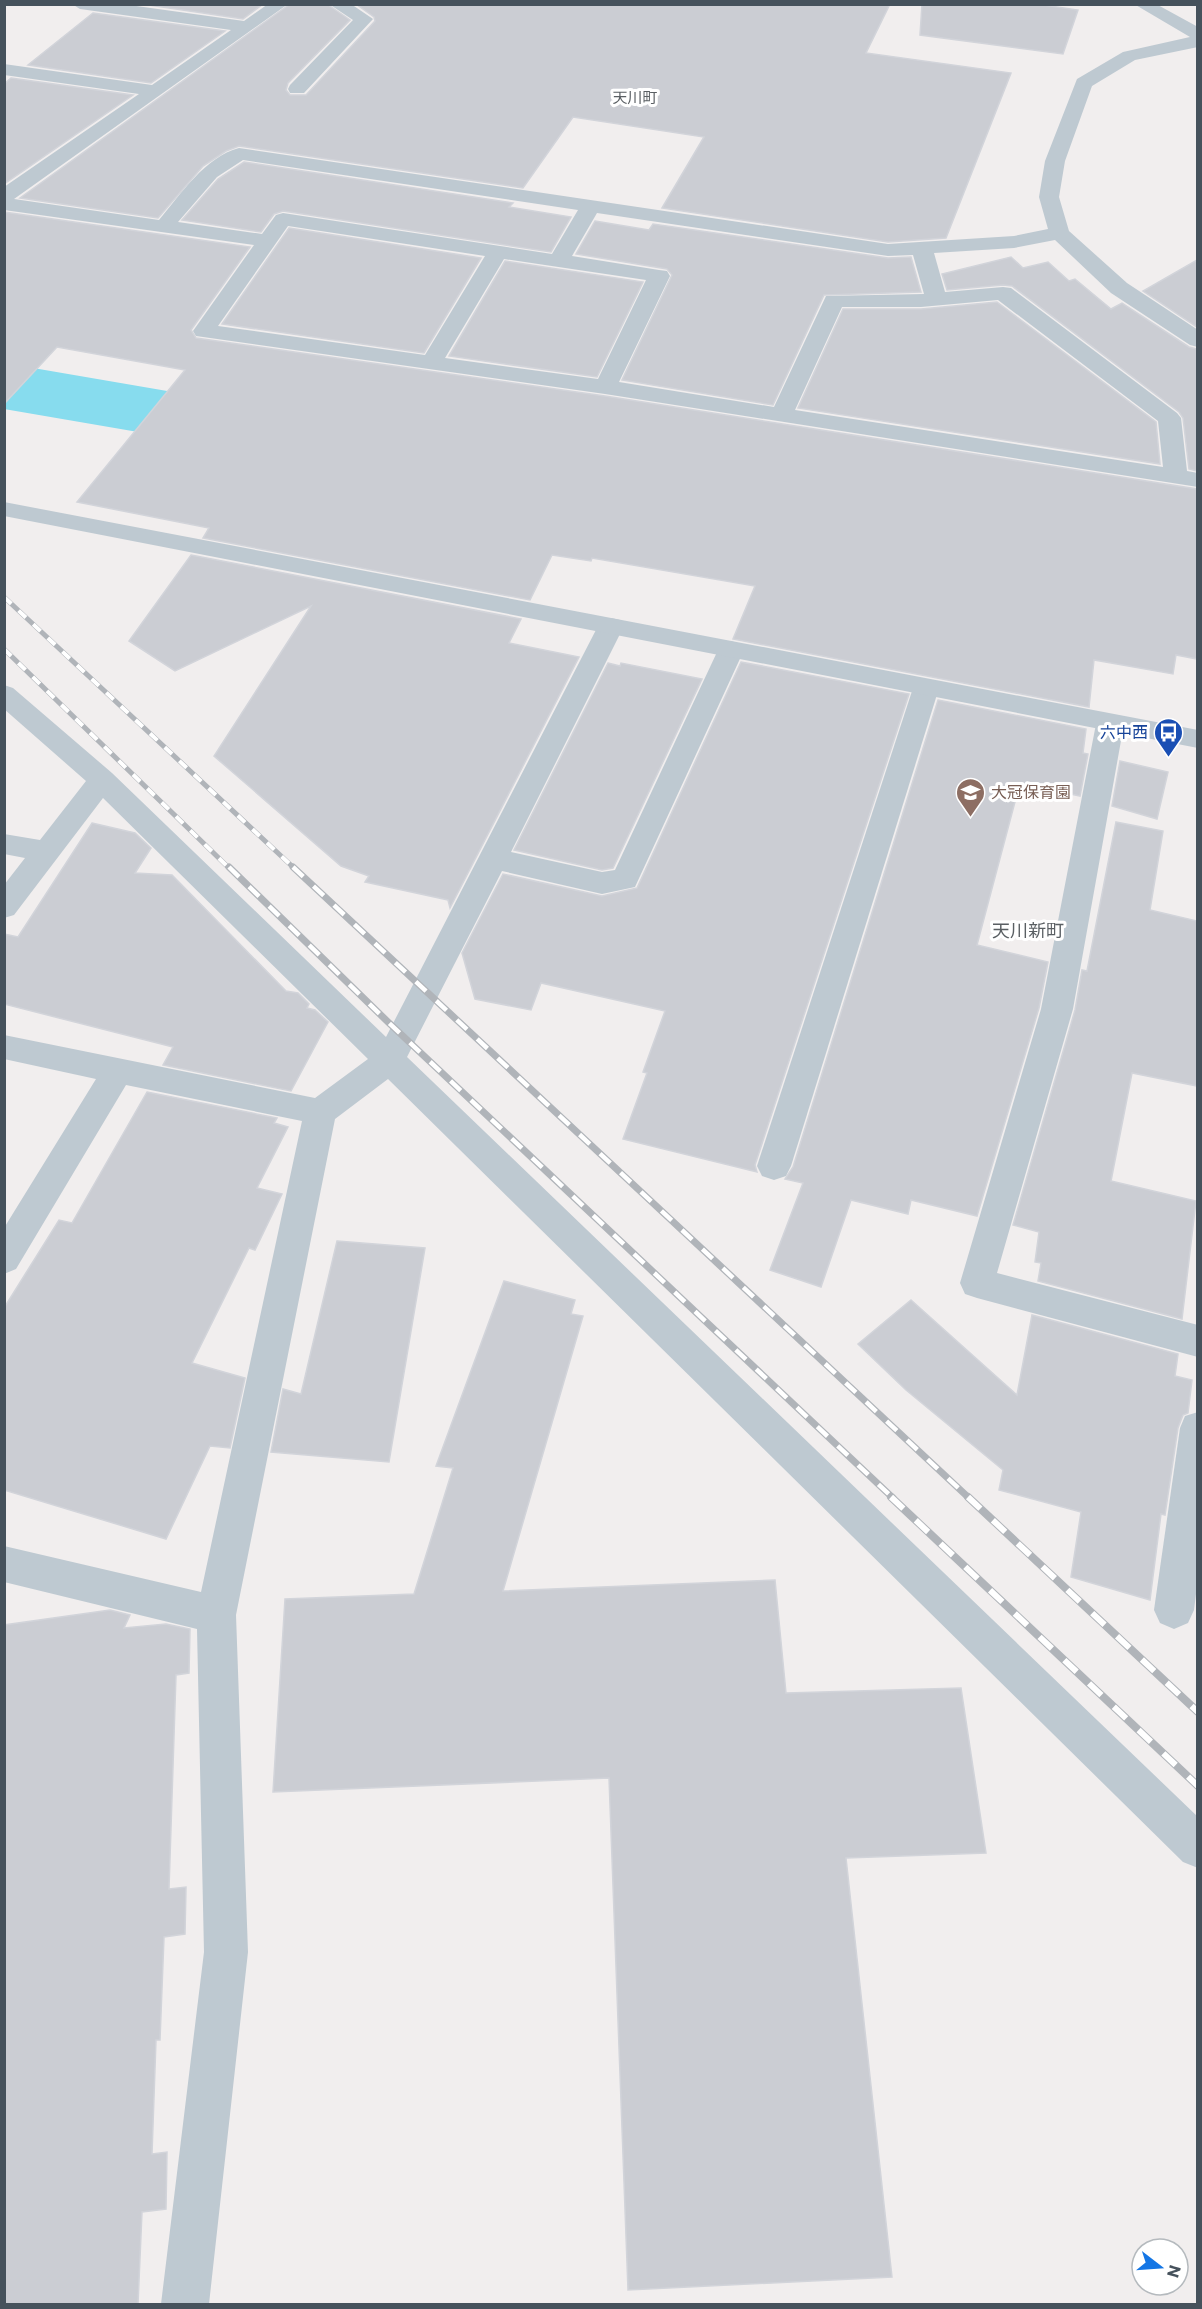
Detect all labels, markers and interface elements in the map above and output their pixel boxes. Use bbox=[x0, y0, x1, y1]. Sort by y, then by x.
district label: 天川町 bbox=[612, 88, 658, 106]
bus stop icon: 六中西 bbox=[1153, 716, 1185, 758]
place label: 六中西 bbox=[1100, 722, 1148, 741]
school or university icon: 大冠保育園 bbox=[954, 776, 986, 818]
place label: 大冠保育園 bbox=[991, 782, 1071, 801]
district label: 天川新町 bbox=[992, 919, 1064, 941]
north arrow bbox=[1130, 2237, 1190, 2297]
text: N bbox=[1164, 2263, 1186, 2280]

